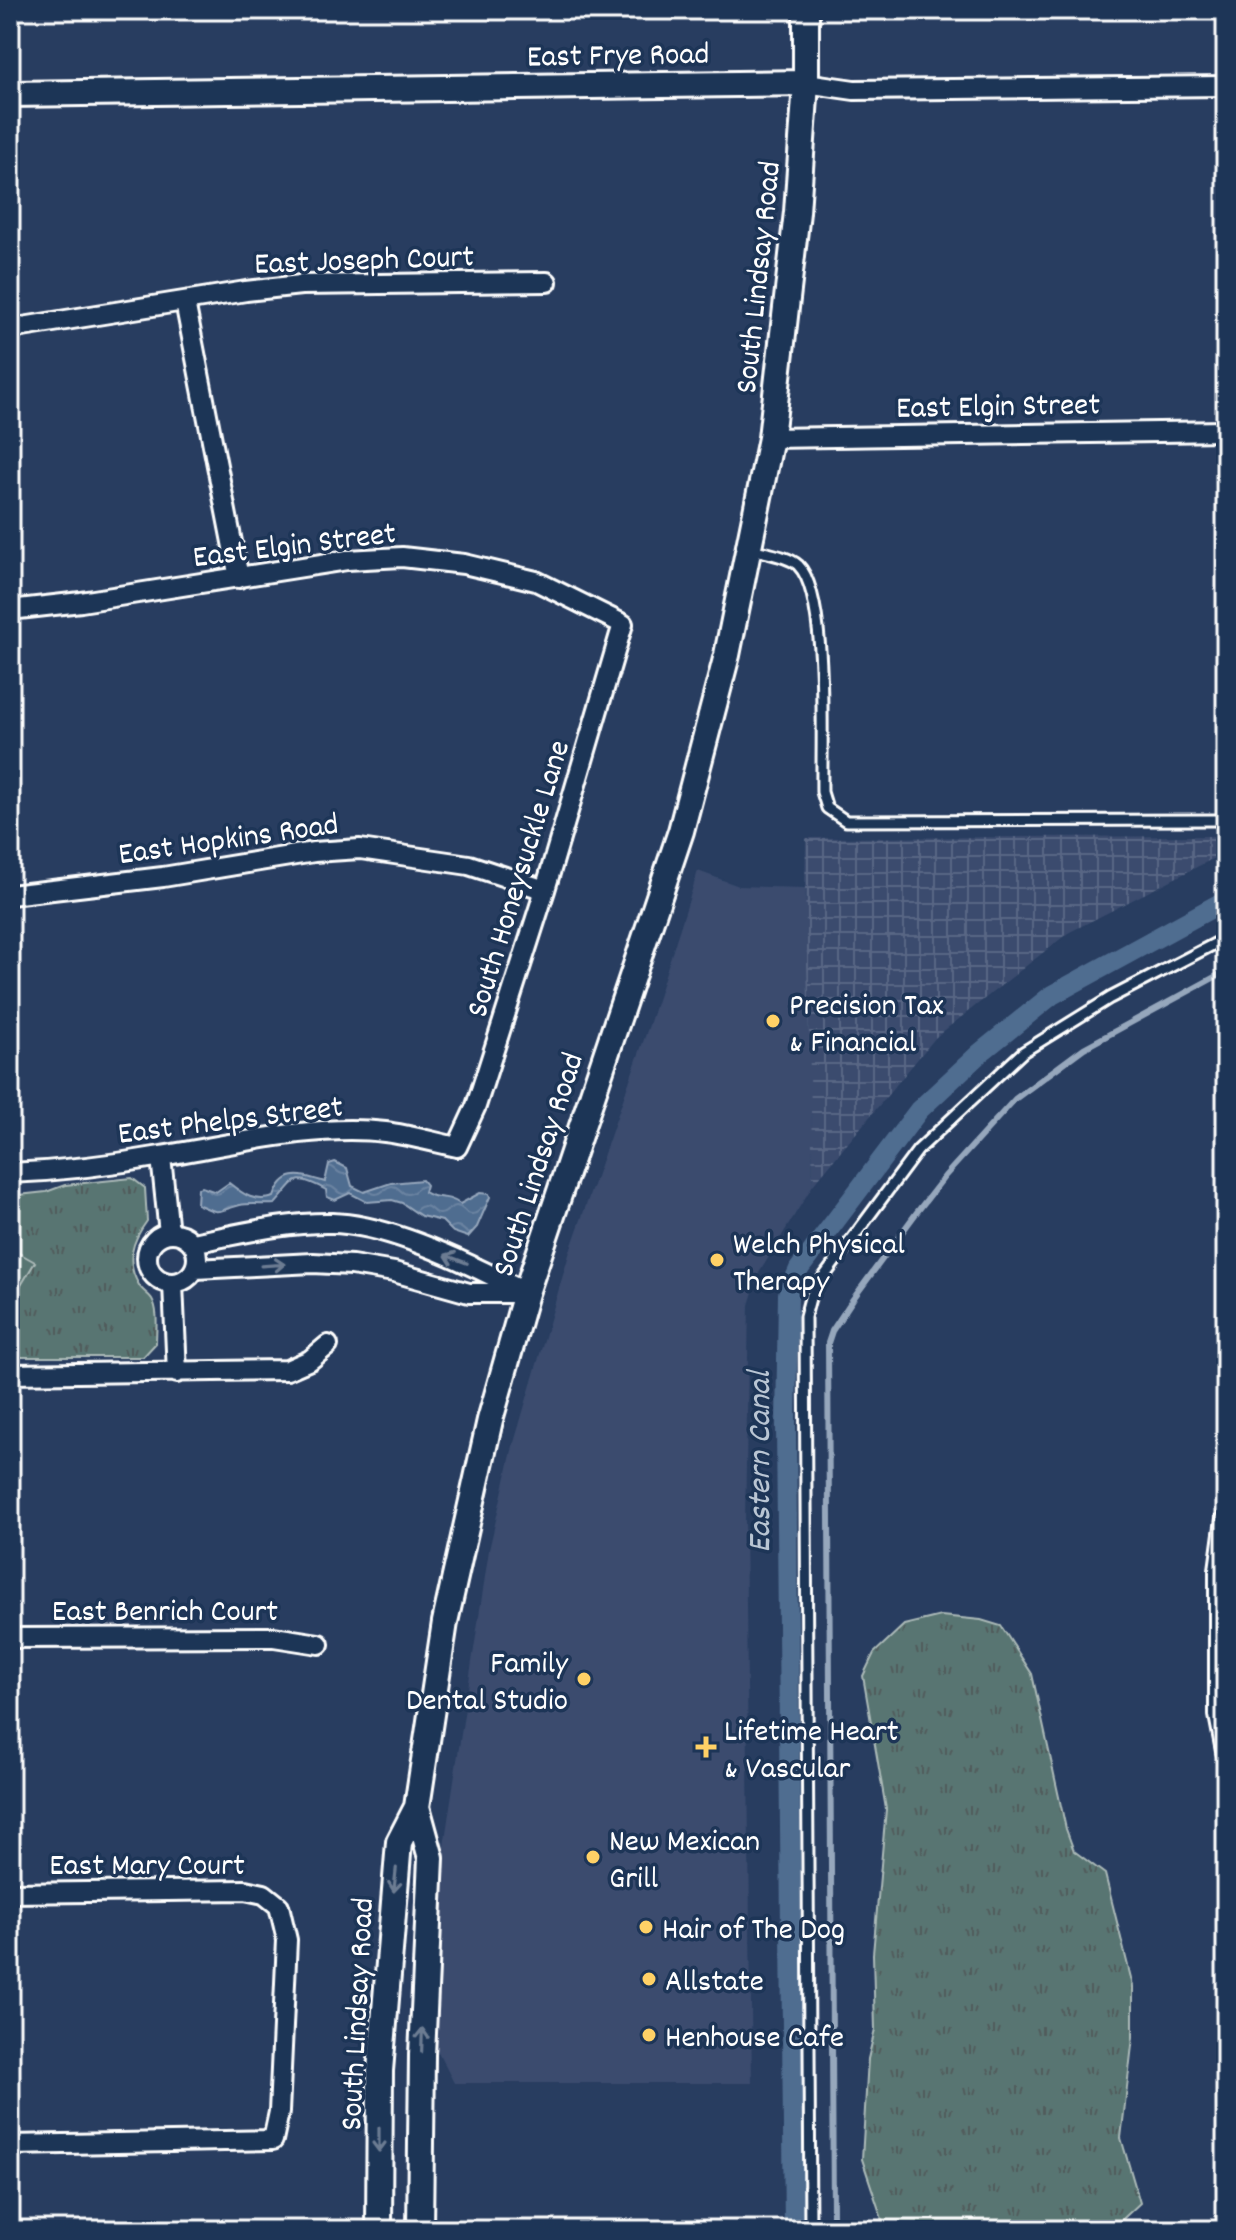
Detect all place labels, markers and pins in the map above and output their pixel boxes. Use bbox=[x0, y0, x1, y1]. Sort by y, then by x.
place label: Precision Tax & Financial bbox=[789, 985, 944, 1068]
marker: Precision Tax & Financial bbox=[764, 1012, 782, 1030]
place label: Welch Physical Therapy bbox=[733, 1224, 905, 1307]
marker: Welch Physical Therapy bbox=[708, 1251, 726, 1269]
place label: Family Dental Studio bbox=[406, 1643, 569, 1726]
marker: Family Dental Studio bbox=[575, 1670, 593, 1688]
place label: Lifetime Heart & Vascular bbox=[724, 1711, 899, 1794]
marker: Lifetime Heart & Vascular bbox=[695, 1736, 717, 1758]
place label: New Mexican Grill bbox=[609, 1821, 760, 1904]
marker: New Mexican Grill bbox=[584, 1848, 602, 1866]
place label: Hair of The Dog bbox=[662, 1909, 845, 1955]
marker: Hair of The Dog bbox=[637, 1918, 655, 1936]
place label: Allstate bbox=[665, 1961, 764, 2007]
marker: Allstate bbox=[640, 1970, 658, 1988]
place label: Henhouse Cafe bbox=[665, 2017, 844, 2063]
marker: Henhouse Cafe bbox=[640, 2026, 658, 2044]

